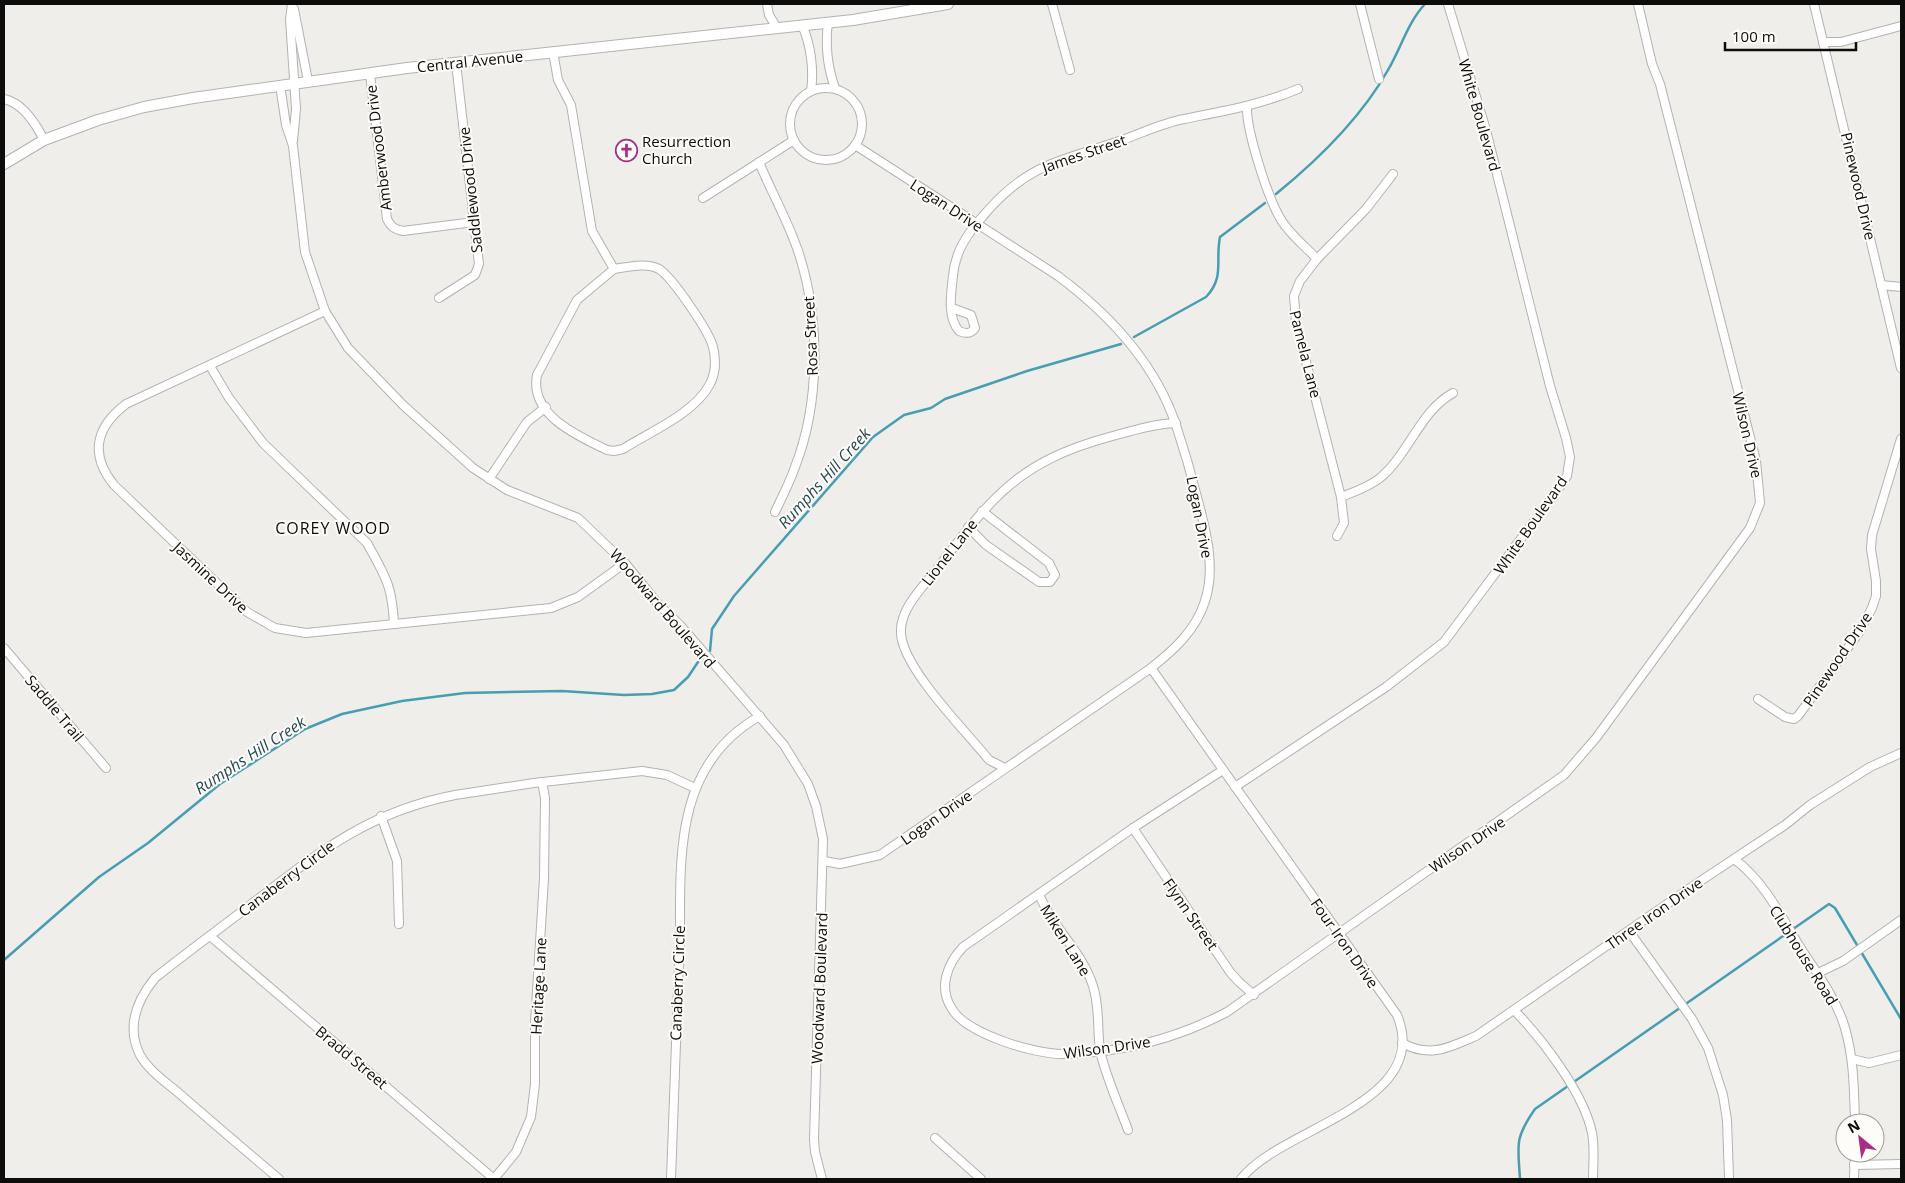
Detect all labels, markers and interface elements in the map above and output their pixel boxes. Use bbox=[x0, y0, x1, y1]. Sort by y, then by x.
scale bar bbox=[1725, 20, 1856, 52]
text: 100 m bbox=[1732, 26, 1776, 46]
street label: Central Avenue bbox=[416, 45, 524, 77]
street label: White Boulevard bbox=[1454, 57, 1506, 173]
street label: Amberwood Drive bbox=[360, 84, 396, 212]
street label: Saddlewood Drive bbox=[453, 126, 487, 254]
street label: James Street bbox=[1037, 129, 1129, 177]
street label: Pinewood Drive bbox=[1837, 130, 1881, 242]
place label: Resurrection Church bbox=[642, 131, 731, 168]
church icon: Resurrection Church bbox=[614, 138, 638, 162]
street label: Logan Drive bbox=[907, 174, 987, 236]
street label: Rosa Street bbox=[798, 296, 822, 376]
street label: Pamela Lane bbox=[1285, 308, 1327, 400]
street label: Wilson Drive bbox=[1728, 390, 1768, 480]
water label: Rumphs Hill Creek bbox=[773, 422, 876, 533]
street label: White Boulevard bbox=[1489, 472, 1571, 578]
street label: Logan Drive bbox=[1182, 474, 1218, 560]
street label: Lionel Lane bbox=[917, 514, 981, 590]
district label: COREY WOOD bbox=[275, 517, 391, 539]
street label: Jasmine Drive bbox=[168, 536, 253, 617]
street label: Woodward Boulevard bbox=[606, 544, 720, 672]
street label: Pinewood Drive bbox=[1798, 608, 1876, 710]
street label: Saddle Trail bbox=[21, 670, 89, 746]
water label: Rumphs Hill Creek bbox=[190, 710, 311, 799]
street label: Logan Drive bbox=[896, 785, 976, 849]
street label: Wilson Drive bbox=[1425, 811, 1509, 877]
street label: Canaberry Circle bbox=[234, 835, 338, 921]
street label: Three Iron Drive bbox=[1602, 872, 1706, 954]
street label: Flynn Street bbox=[1159, 874, 1223, 954]
street label: Four Iron Drive bbox=[1307, 894, 1383, 992]
street label: Miken Lane bbox=[1036, 901, 1096, 979]
street label: Clubhouse Road bbox=[1765, 901, 1843, 1009]
street label: Woodward Boulevard bbox=[806, 912, 832, 1064]
street label: Canaberry Circle bbox=[665, 925, 689, 1041]
street label: Heritage Lane bbox=[525, 937, 551, 1035]
street label: Bradd Street bbox=[312, 1021, 392, 1093]
street label: Wilson Drive bbox=[1062, 1031, 1152, 1063]
north arrow bbox=[1835, 1113, 1885, 1163]
text: N bbox=[1844, 1115, 1863, 1137]

